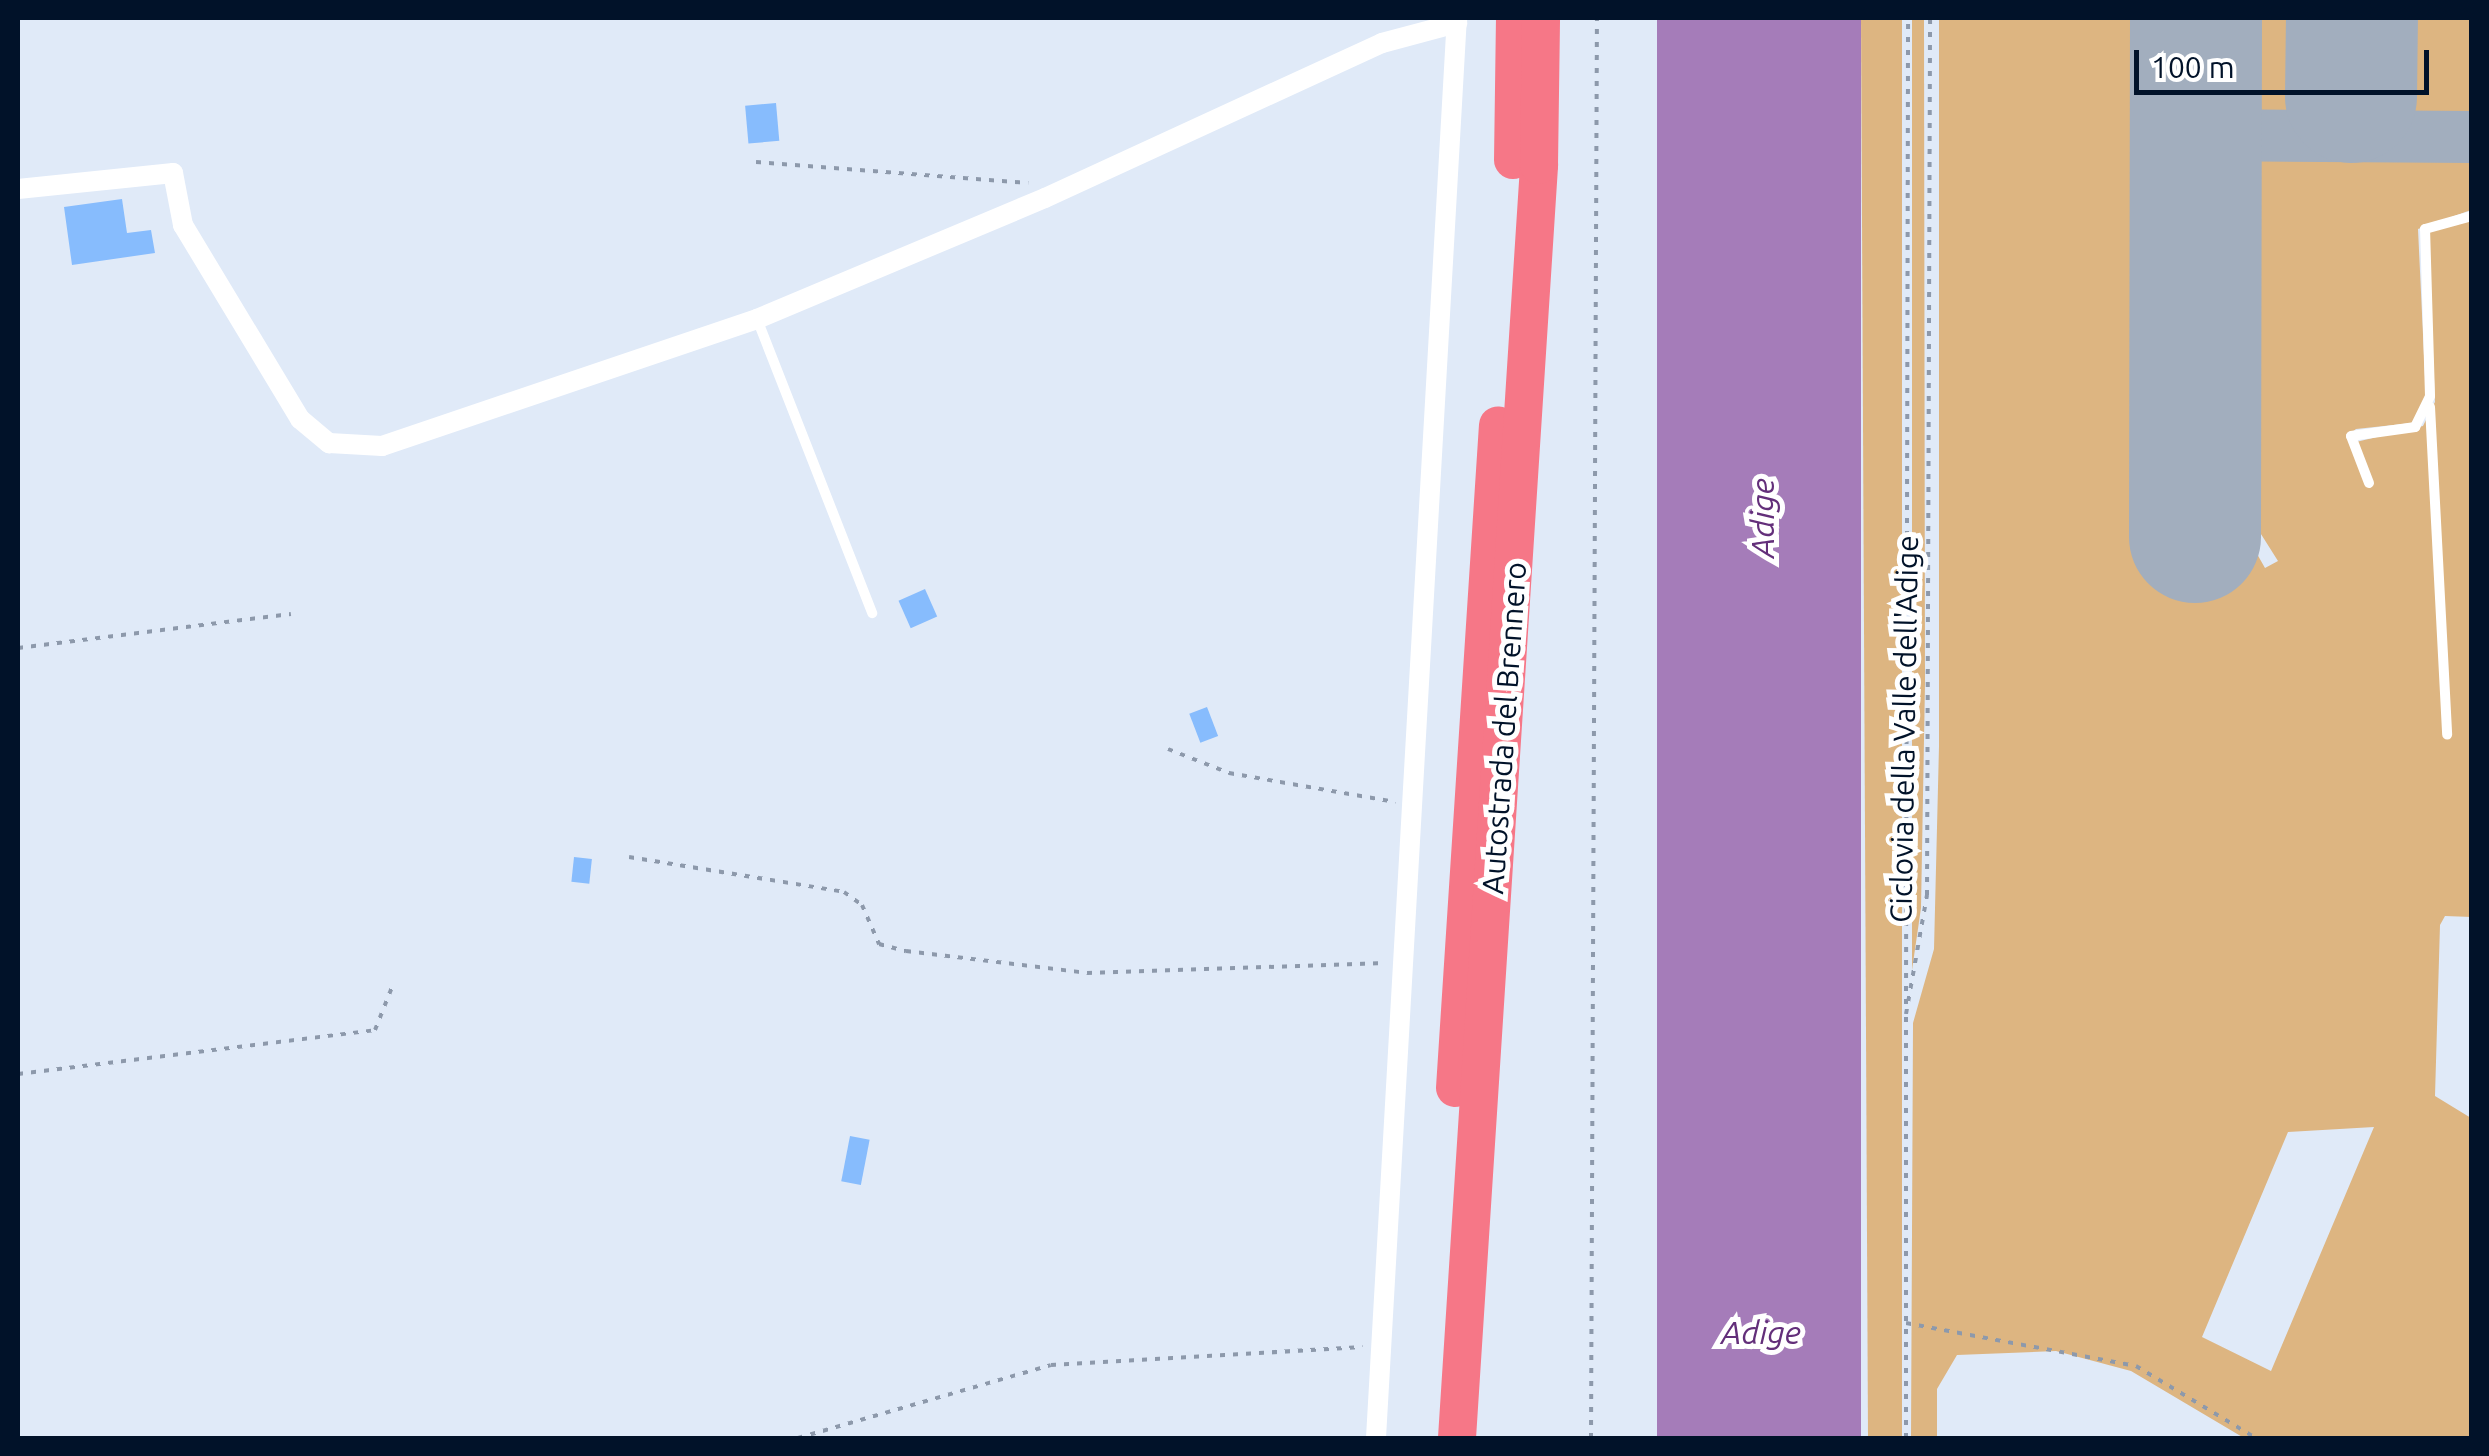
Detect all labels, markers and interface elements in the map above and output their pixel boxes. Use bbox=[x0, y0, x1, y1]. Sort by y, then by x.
scale bar bbox=[2139, 30, 2434, 92]
text: 100 m bbox=[2151, 50, 2235, 84]
water label: Adige bbox=[1743, 478, 1781, 558]
street label: Ciclovia della Valle dell'Adige bbox=[1883, 535, 1925, 923]
street label: Autostrada del Brennero bbox=[1474, 561, 1534, 895]
water label: Adige bbox=[1721, 1313, 1801, 1351]

